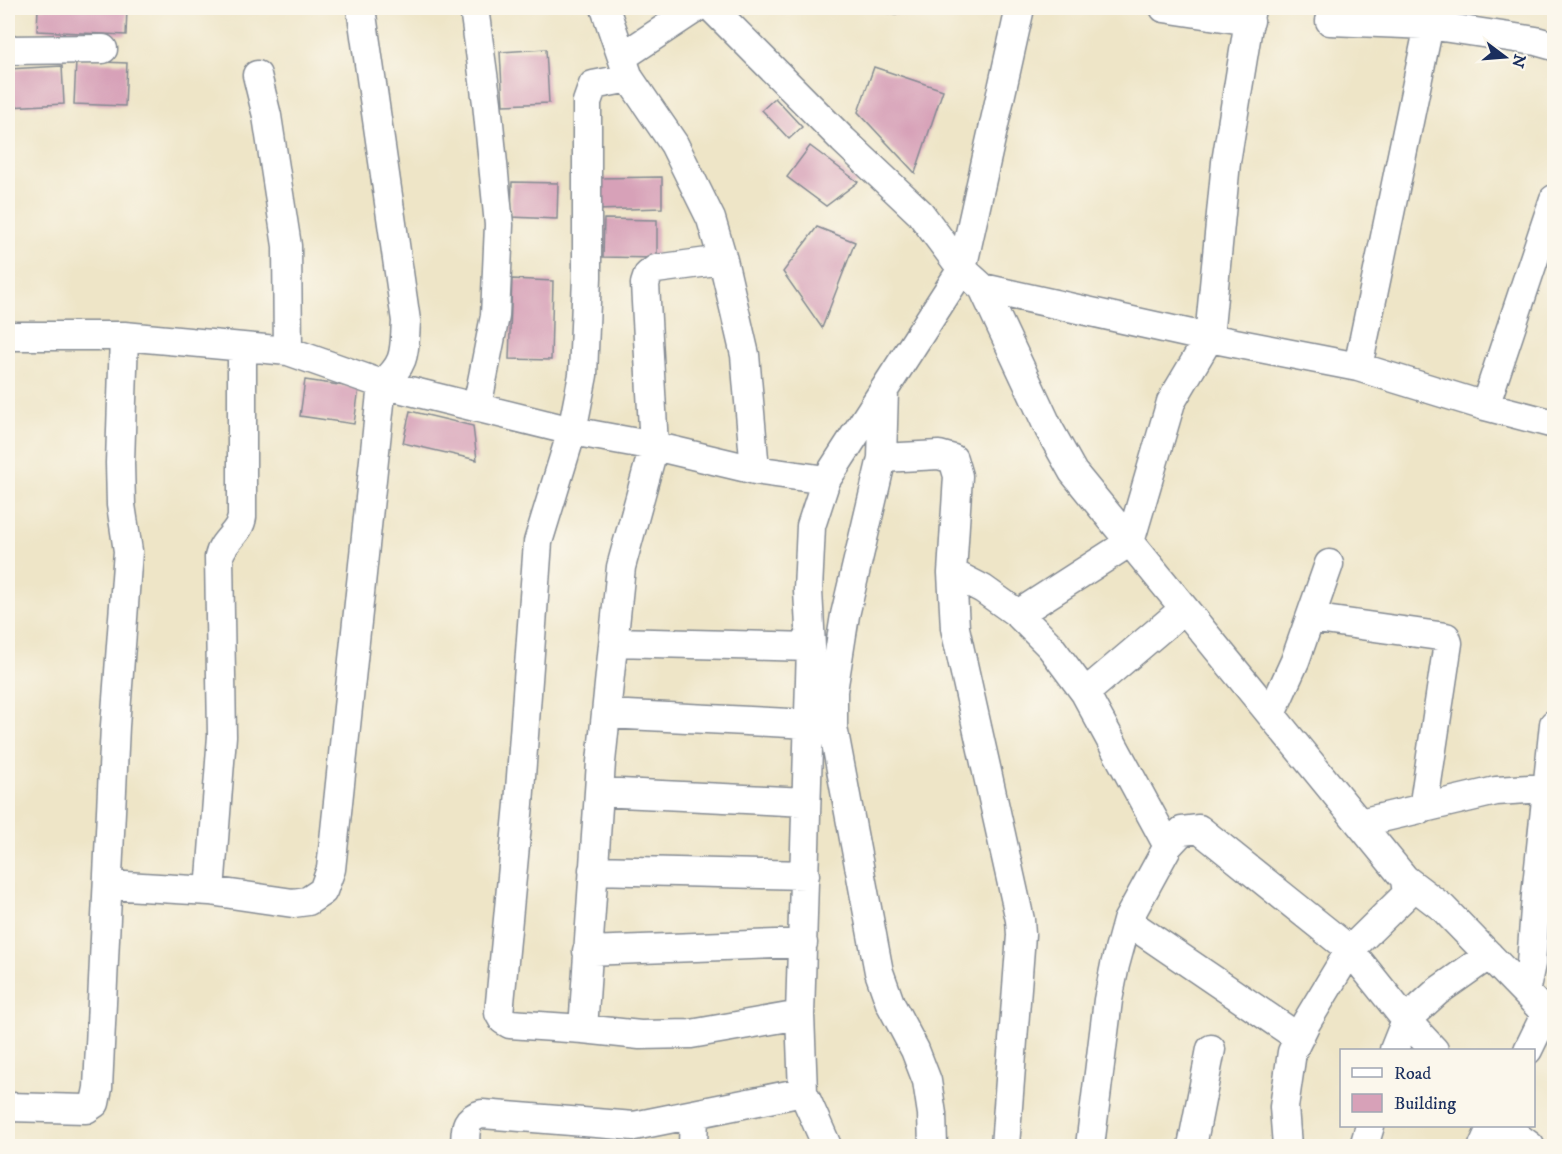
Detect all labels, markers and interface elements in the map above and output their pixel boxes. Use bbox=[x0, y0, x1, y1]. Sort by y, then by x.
north arrow bbox=[1475, 27, 1535, 87]
text: N bbox=[1507, 52, 1530, 70]
legend bbox=[1340, 1049, 1535, 1127]
text: Road bbox=[1394, 1063, 1431, 1085]
text: Building bbox=[1394, 1093, 1456, 1115]

